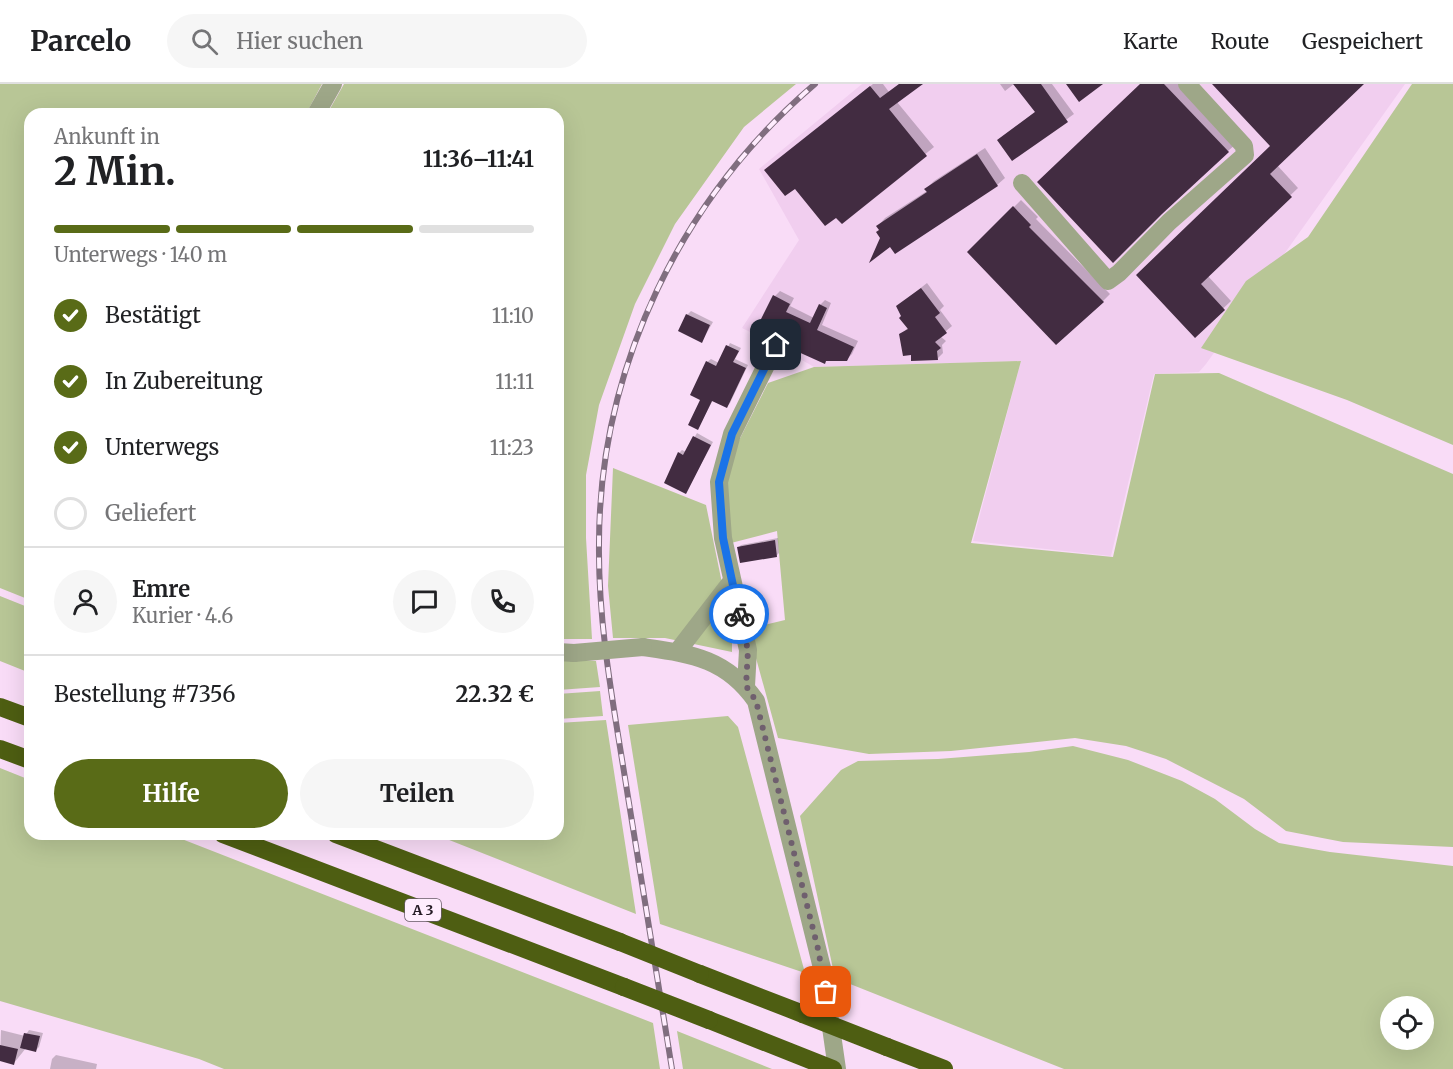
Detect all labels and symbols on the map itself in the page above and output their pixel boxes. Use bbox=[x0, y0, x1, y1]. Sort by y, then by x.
pin bbox=[750, 319, 801, 370]
courier bbox=[709, 584, 769, 644]
road number: A 3 bbox=[405, 899, 441, 921]
pin bbox=[800, 966, 851, 1017]

